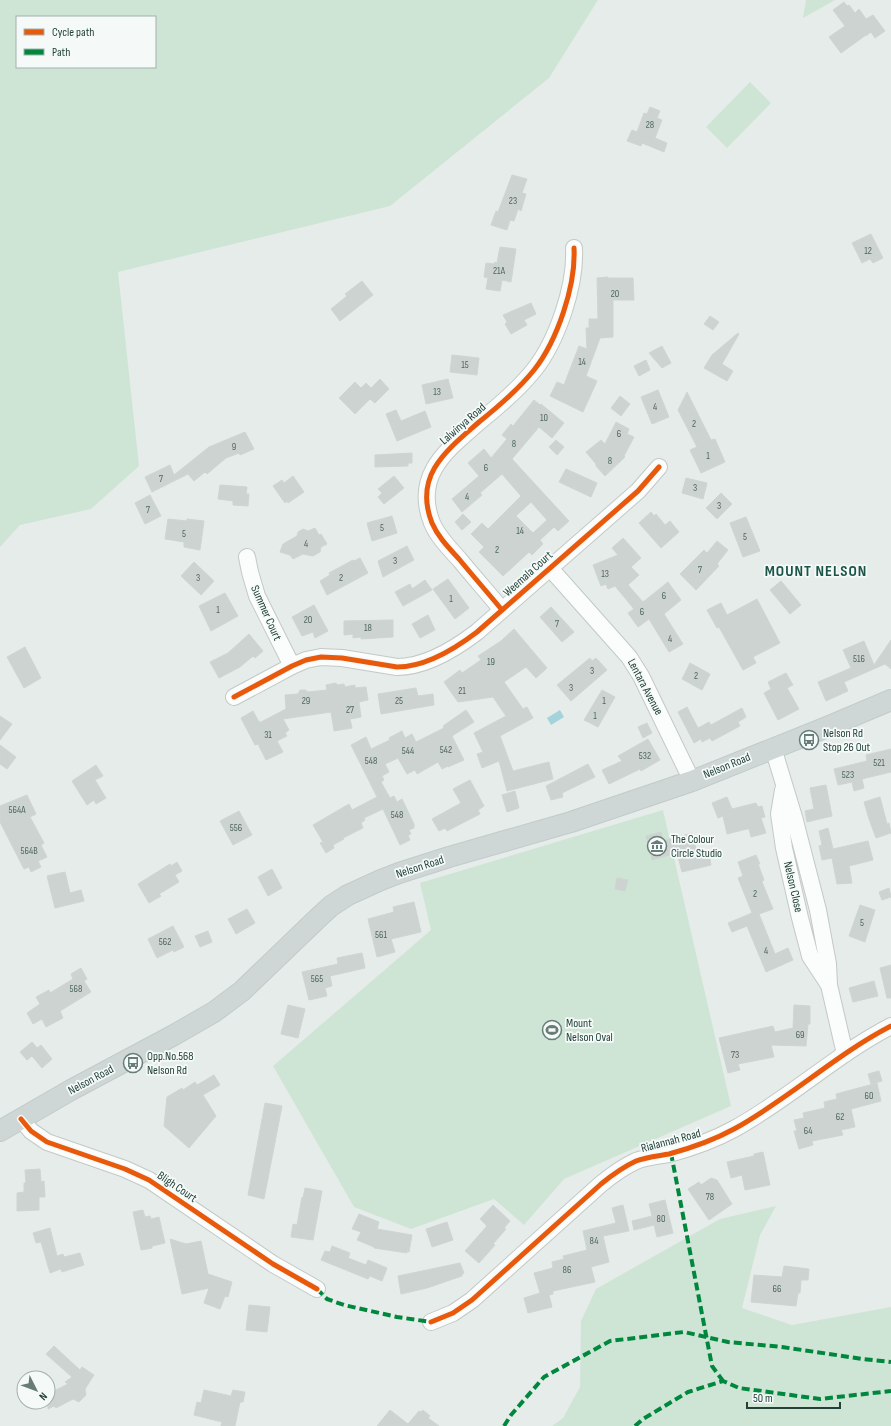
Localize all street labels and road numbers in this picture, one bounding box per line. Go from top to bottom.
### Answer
street label: Lalwinya Road [437,400,489,448]
street label: Weemala Court [500,548,556,600]
street label: Summer Court [247,583,285,643]
street label: Lentara Avenue [624,656,666,718]
street label: Nelson Road [701,750,753,782]
street label: Nelson Road [394,852,446,882]
street label: Nelson Close [780,860,806,914]
street label: Nelson Road [66,1062,116,1098]
street label: Rialannah Road [640,1126,702,1156]
street label: Bligh Court [154,1168,200,1206]

